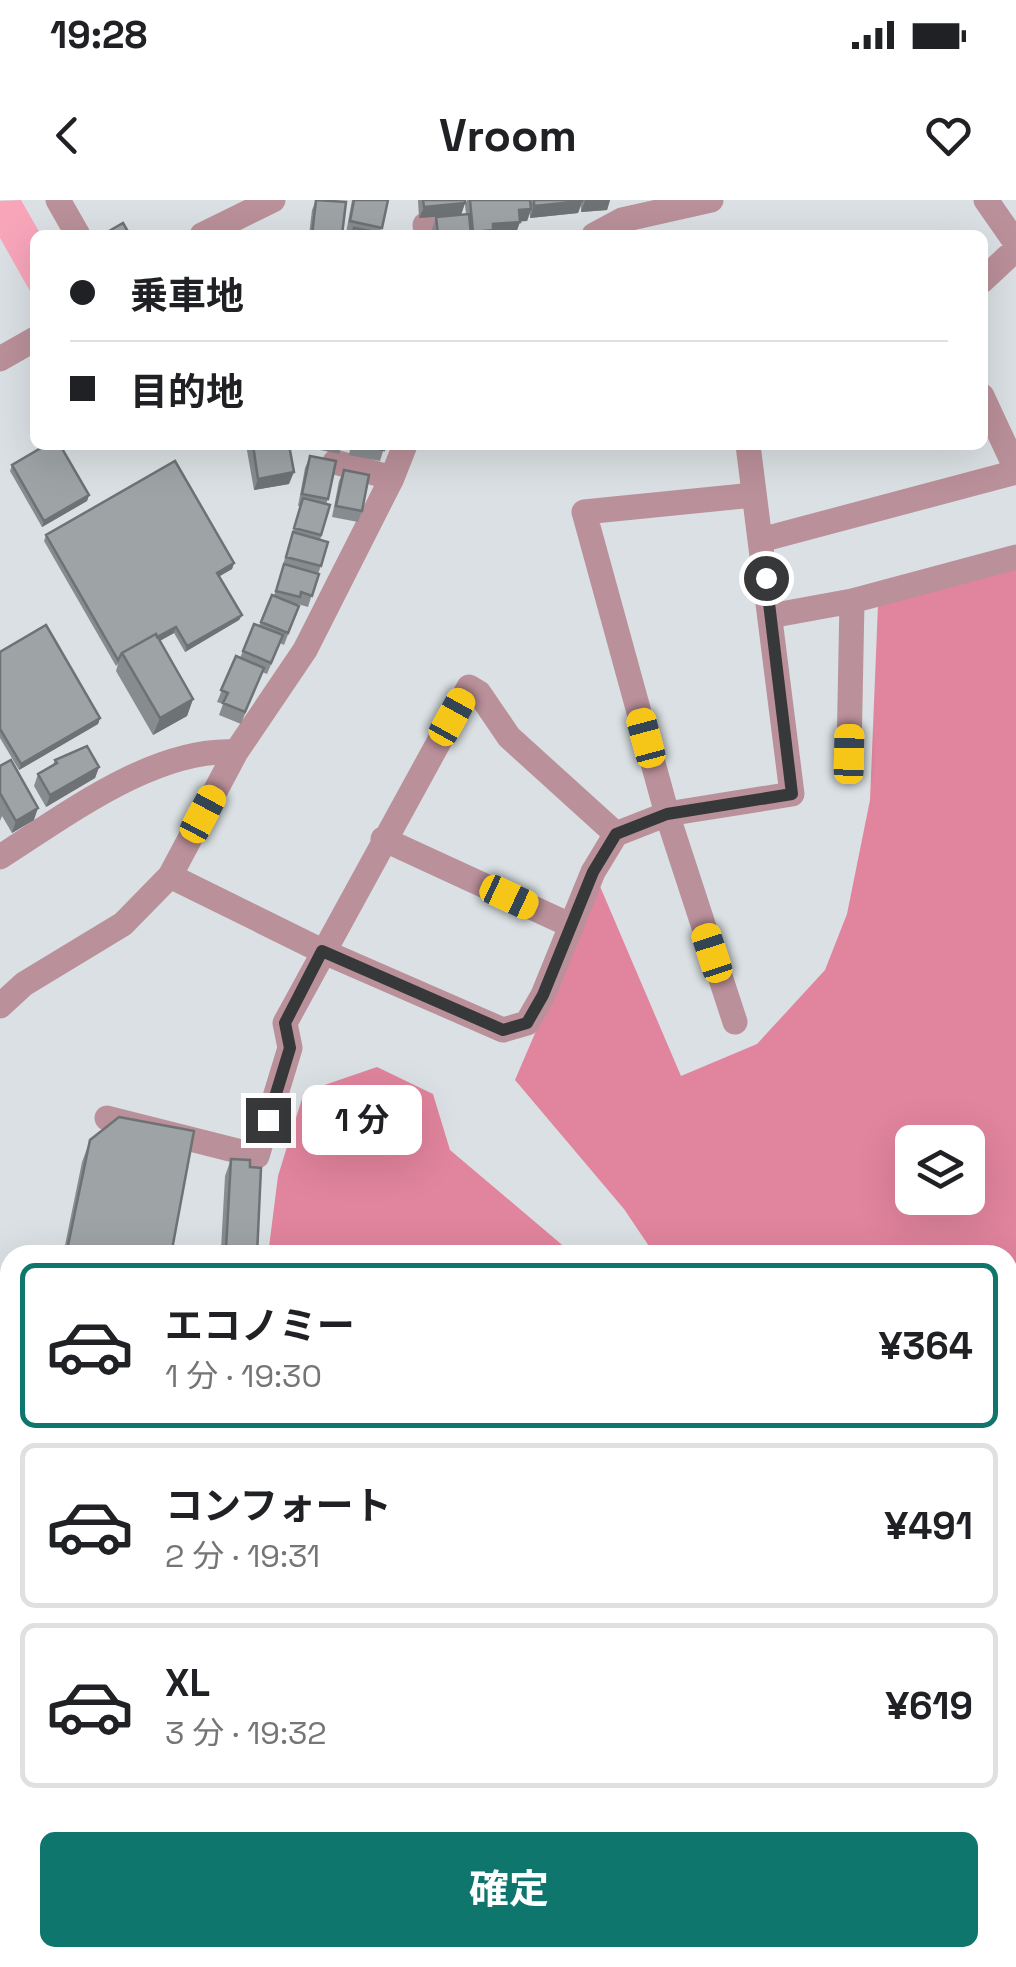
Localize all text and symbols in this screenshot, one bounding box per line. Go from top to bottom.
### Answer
text: 19:28 [50,11,147,59]
text: Vroom [439,107,577,164]
icon: back [40,108,95,163]
icon: heart [921,108,976,163]
text: 乗車地 [130,272,244,320]
text: 目的地 [130,368,244,416]
route start [744,556,789,601]
car [424,683,480,751]
car [624,705,668,771]
car [833,724,865,784]
car [176,780,230,848]
car [475,871,543,923]
car [688,920,736,986]
callout: 1 分 [303,1085,423,1155]
route end [246,1098,291,1143]
text: 1 分 [335,1100,389,1140]
map controls [895,1125,985,1215]
button: layers [895,1125,985,1215]
icon: car [45,1301,135,1391]
text: エコノミー [165,1302,355,1350]
text: ¥364 [879,1322,973,1370]
text: 1 分 · 19:30 [165,1356,322,1396]
icon: car [45,1481,135,1571]
text: コンフォート [165,1482,392,1530]
text: ¥491 [885,1502,973,1550]
text: 2 分 · 19:31 [165,1536,320,1576]
text: XL [165,1659,210,1707]
icon: car [45,1661,135,1751]
text: ¥619 [885,1682,973,1730]
text: 3 分 · 19:32 [165,1713,327,1753]
button: 確定 [40,1832,978,1947]

